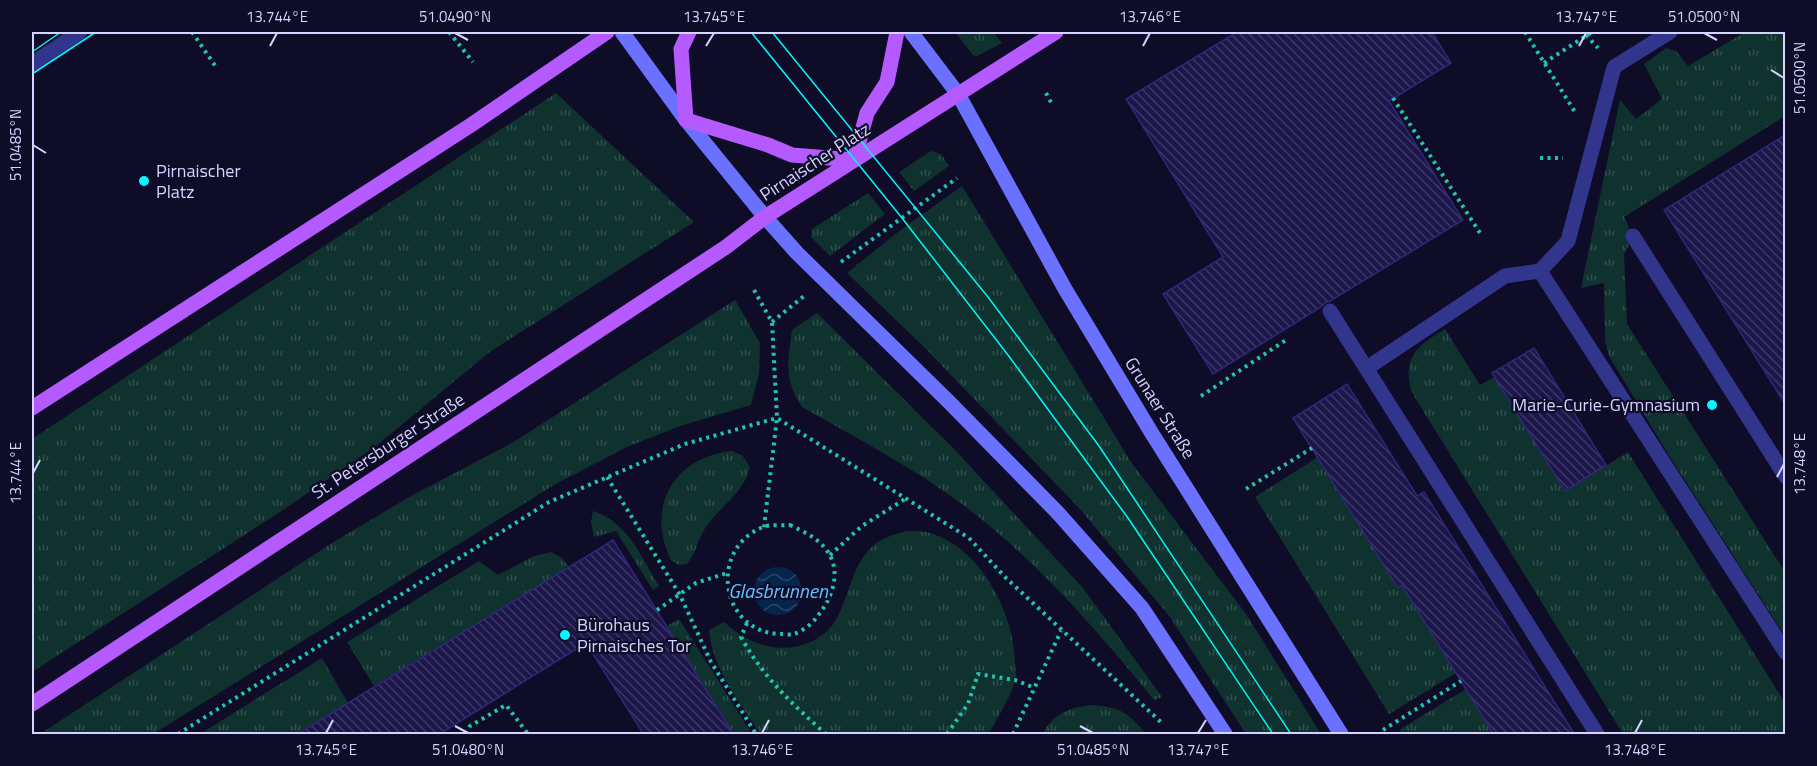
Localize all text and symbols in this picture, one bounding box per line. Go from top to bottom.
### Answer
text: 13.744°E [246,5,308,28]
text: 51.0490°N [419,5,491,28]
text: 13.745°E [683,5,745,28]
text: 13.746°E [1119,5,1181,28]
text: 13.747°E [1555,5,1617,28]
text: 51.0500°N [1668,5,1740,28]
text: 51.0500°N [1788,42,1811,114]
text: 51.0485°N [4,109,27,181]
street label: Pirnaischer Platz [754,116,875,207]
place label: Pirnaischer Platz [156,157,241,205]
marker: Pirnaischer Platz [137,174,151,188]
street label: Grunaer Straße [1118,352,1202,464]
street label: St. Petersburger Straße [306,386,470,505]
place label: Marie-Curie-Gymnasium [1512,391,1700,418]
marker: Marie-Curie-Gymnasium [1705,398,1719,412]
text: 13.748°E [1788,433,1811,495]
text: 13.744°E [4,442,27,504]
water label: Glasbrunnen [728,575,829,606]
place label: Bürohaus Pirnaisches Tor [577,611,691,659]
marker: Bürohaus Pirnaisches Tor [558,628,572,642]
text: 13.745°E [295,738,357,761]
text: 51.0480°N [432,738,504,761]
text: 13.746°E [731,738,793,761]
text: 51.0485°N [1057,738,1129,761]
text: 13.747°E [1167,738,1229,761]
text: 13.748°E [1604,738,1666,761]

